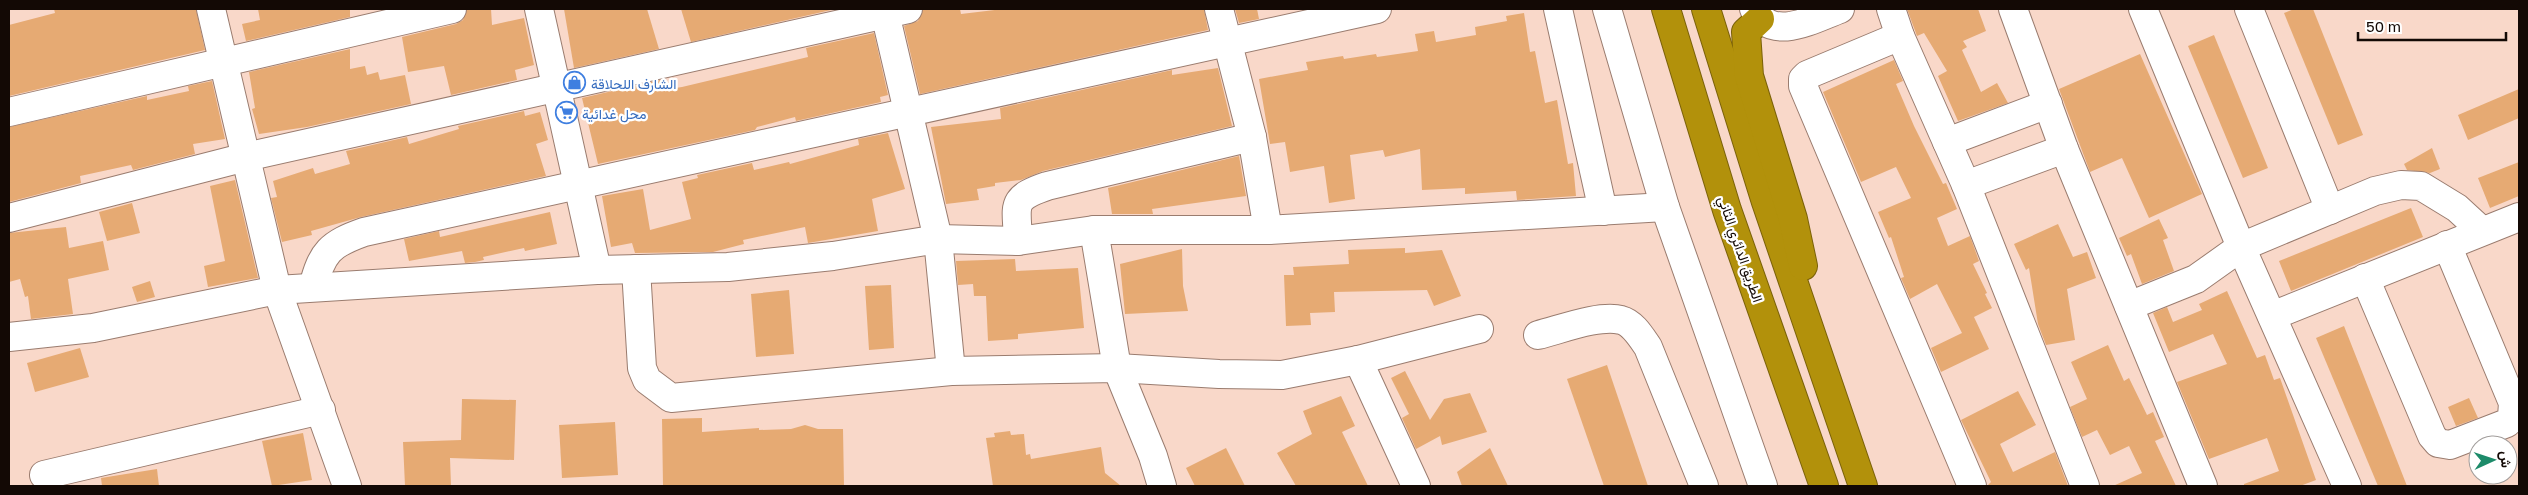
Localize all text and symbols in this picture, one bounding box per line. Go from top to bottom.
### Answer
scale bar [2358,10,2506,42]
text: 50 m [2366,17,2401,35]
shop icon: الشارف اللحلاقة [563,71,587,95]
place label: الشارف اللحلاقة [591,75,677,93]
supermarket icon: محل غدائية [554,101,578,125]
place label: محل غدائية [582,105,647,123]
street label: الطريق الدائري الثاني [1711,194,1767,306]
north arrow [2468,435,2518,485]
text: ش [2497,450,2515,468]

